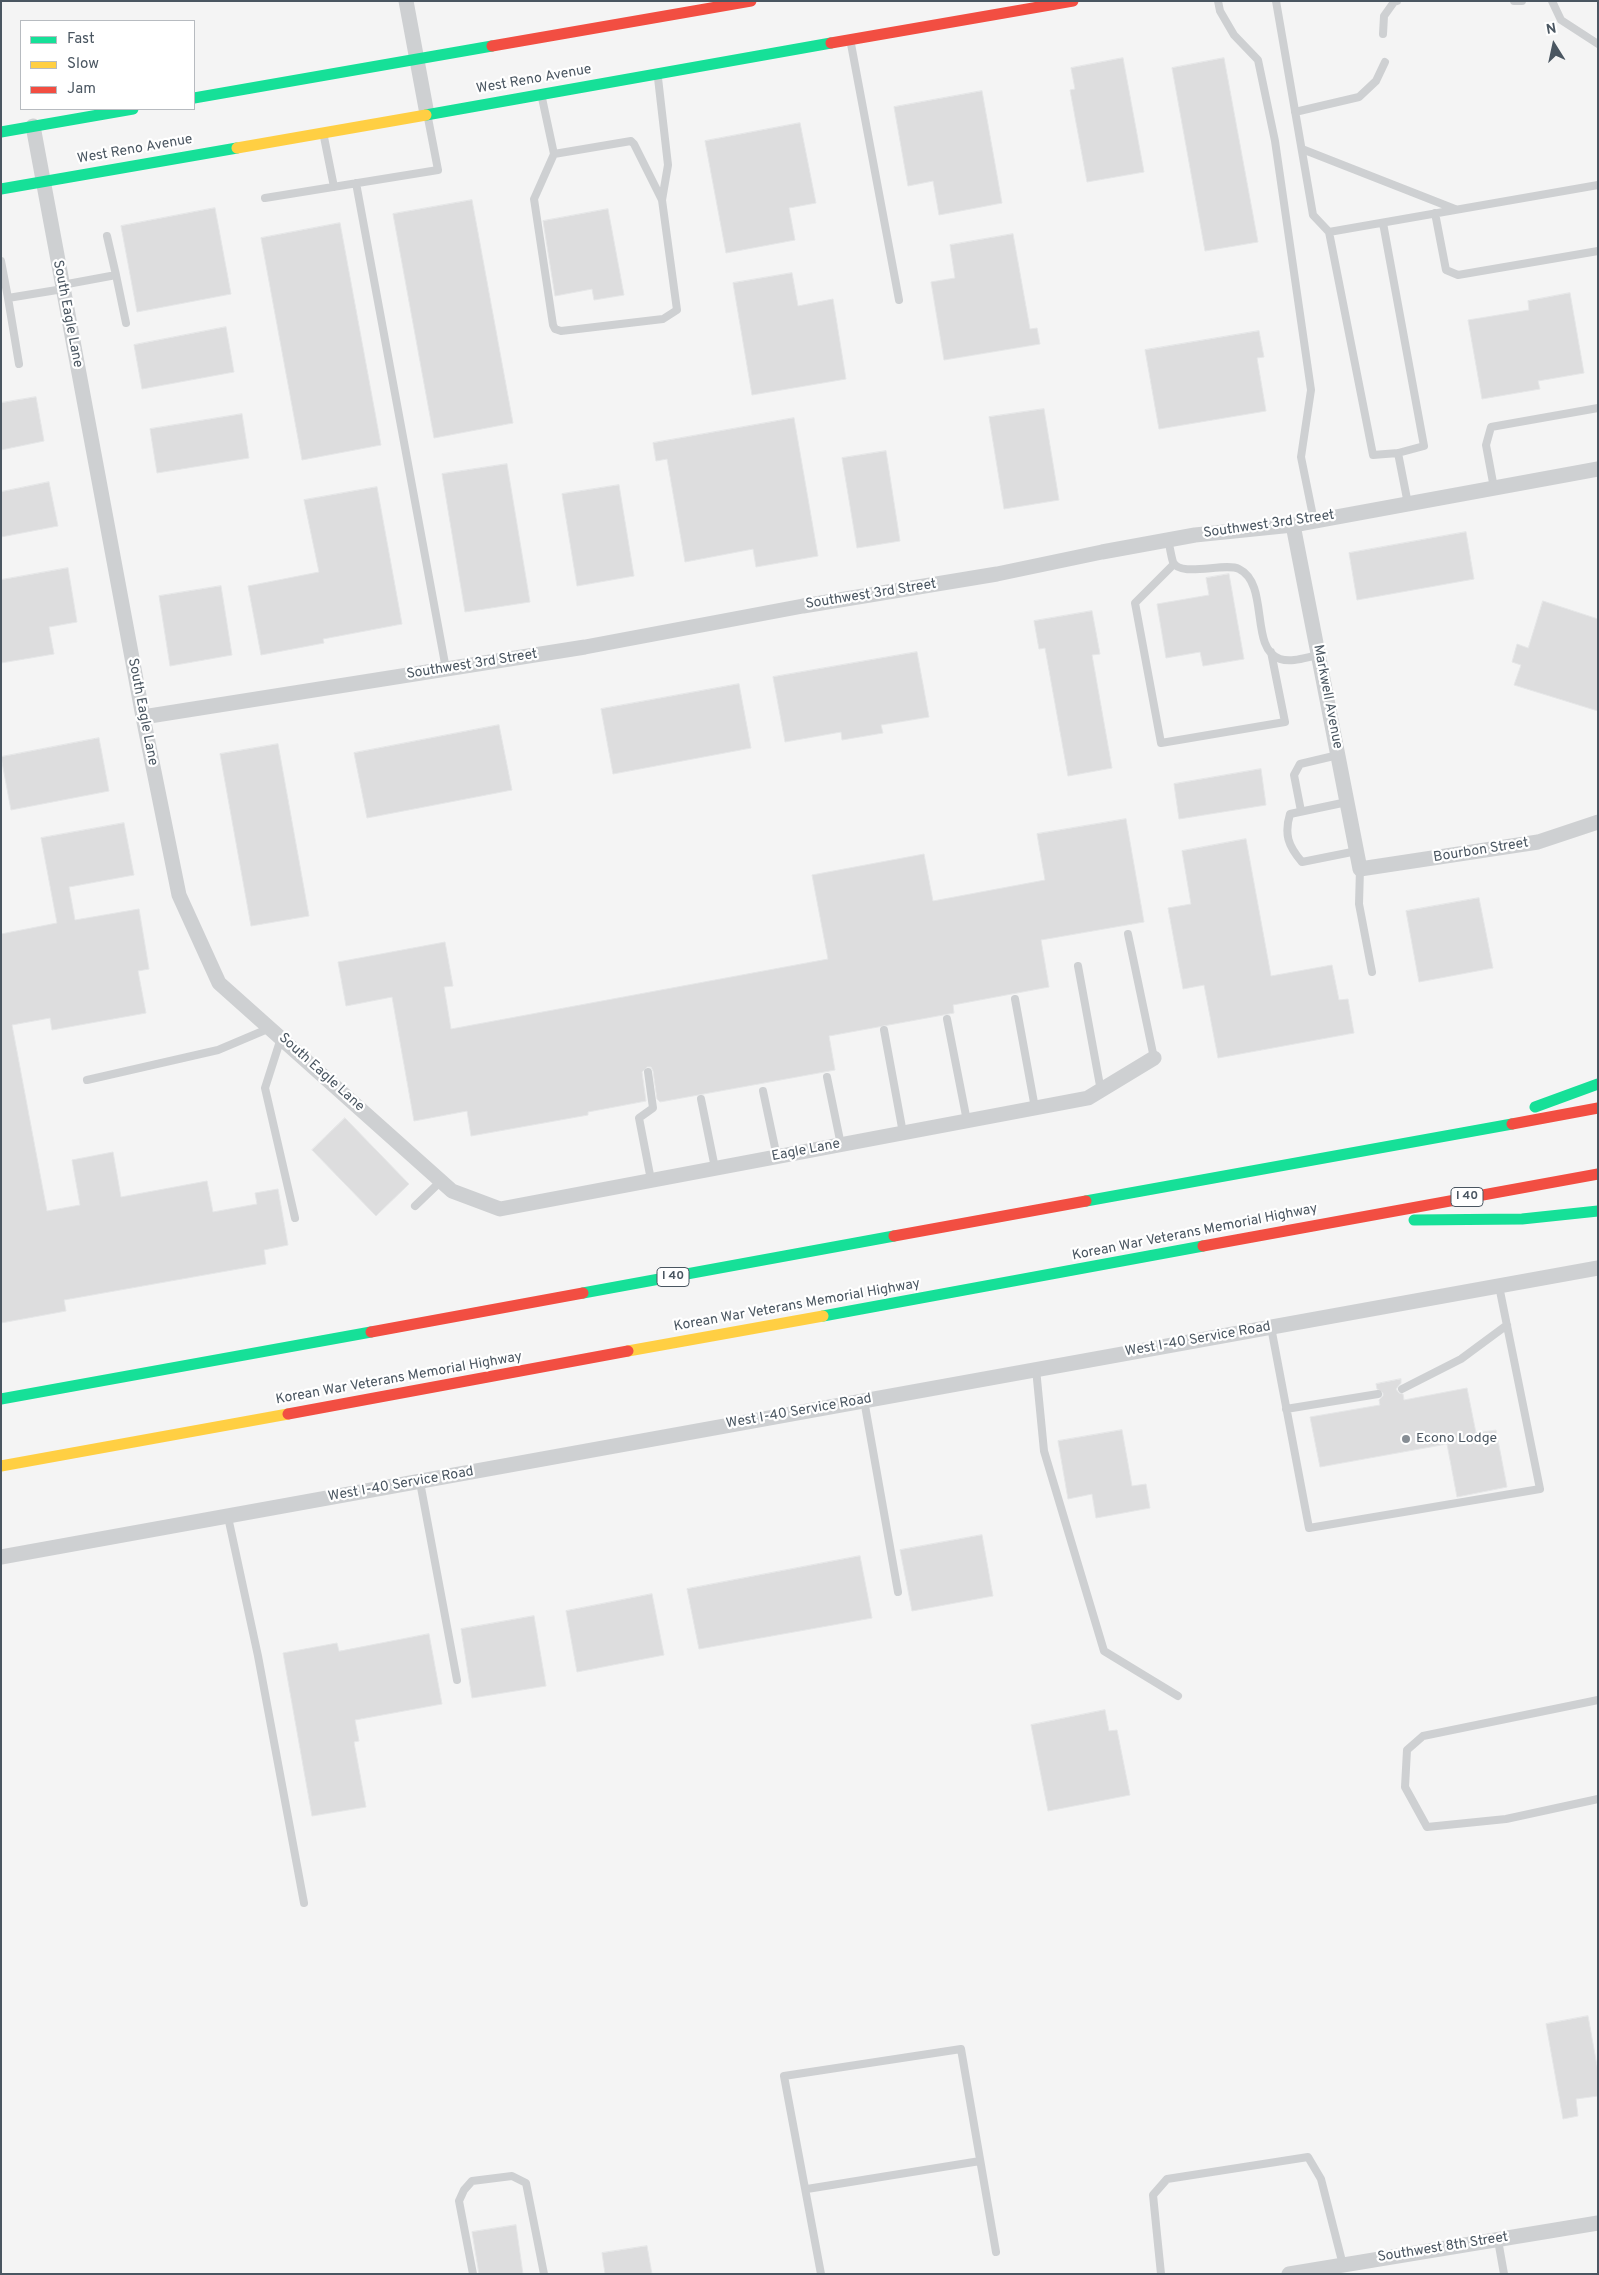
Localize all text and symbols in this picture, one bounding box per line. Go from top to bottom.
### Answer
legend [20,20,195,110]
north arrow [1529,20,1579,70]
text: N [1545,20,1558,39]
text: Fast [67,30,95,49]
text: Slow [67,55,99,74]
street label: West Reno Avenue [475,62,593,98]
text: Jam [67,80,96,99]
street label: West Reno Avenue [76,132,194,168]
street label: South Eagle Lane [48,259,86,369]
street label: Southwest 3rd Street [1202,507,1336,543]
street label: Southwest 3rd Street [804,576,938,614]
street label: Markwell Avenue [1309,643,1345,751]
street label: Southwest 3rd Street [405,646,539,684]
street label: South Eagle Lane [123,657,161,767]
street label: Bourbon Street [1432,835,1530,867]
street label: South Eagle Lane [275,1030,367,1116]
street label: Eagle Lane [770,1136,842,1166]
road number: I 40 [1451,1188,1483,1206]
street label: Korean War Veterans Memorial Highway [1071,1201,1319,1265]
road number: I 40 [657,1268,689,1286]
street label: Korean War Veterans Memorial Highway [673,1276,921,1336]
street label: West I-40 Service Road [1124,1319,1272,1361]
street label: Korean War Veterans Memorial Highway [275,1349,523,1409]
street label: West I-40 Service Road [725,1391,873,1433]
place label: Econo Lodge [1416,1431,1497,1447]
marker: Econo Lodge [1400,1433,1412,1445]
street label: West I-40 Service Road [327,1464,475,1506]
street label: Southwest 8th Street [1377,2229,1509,2267]

